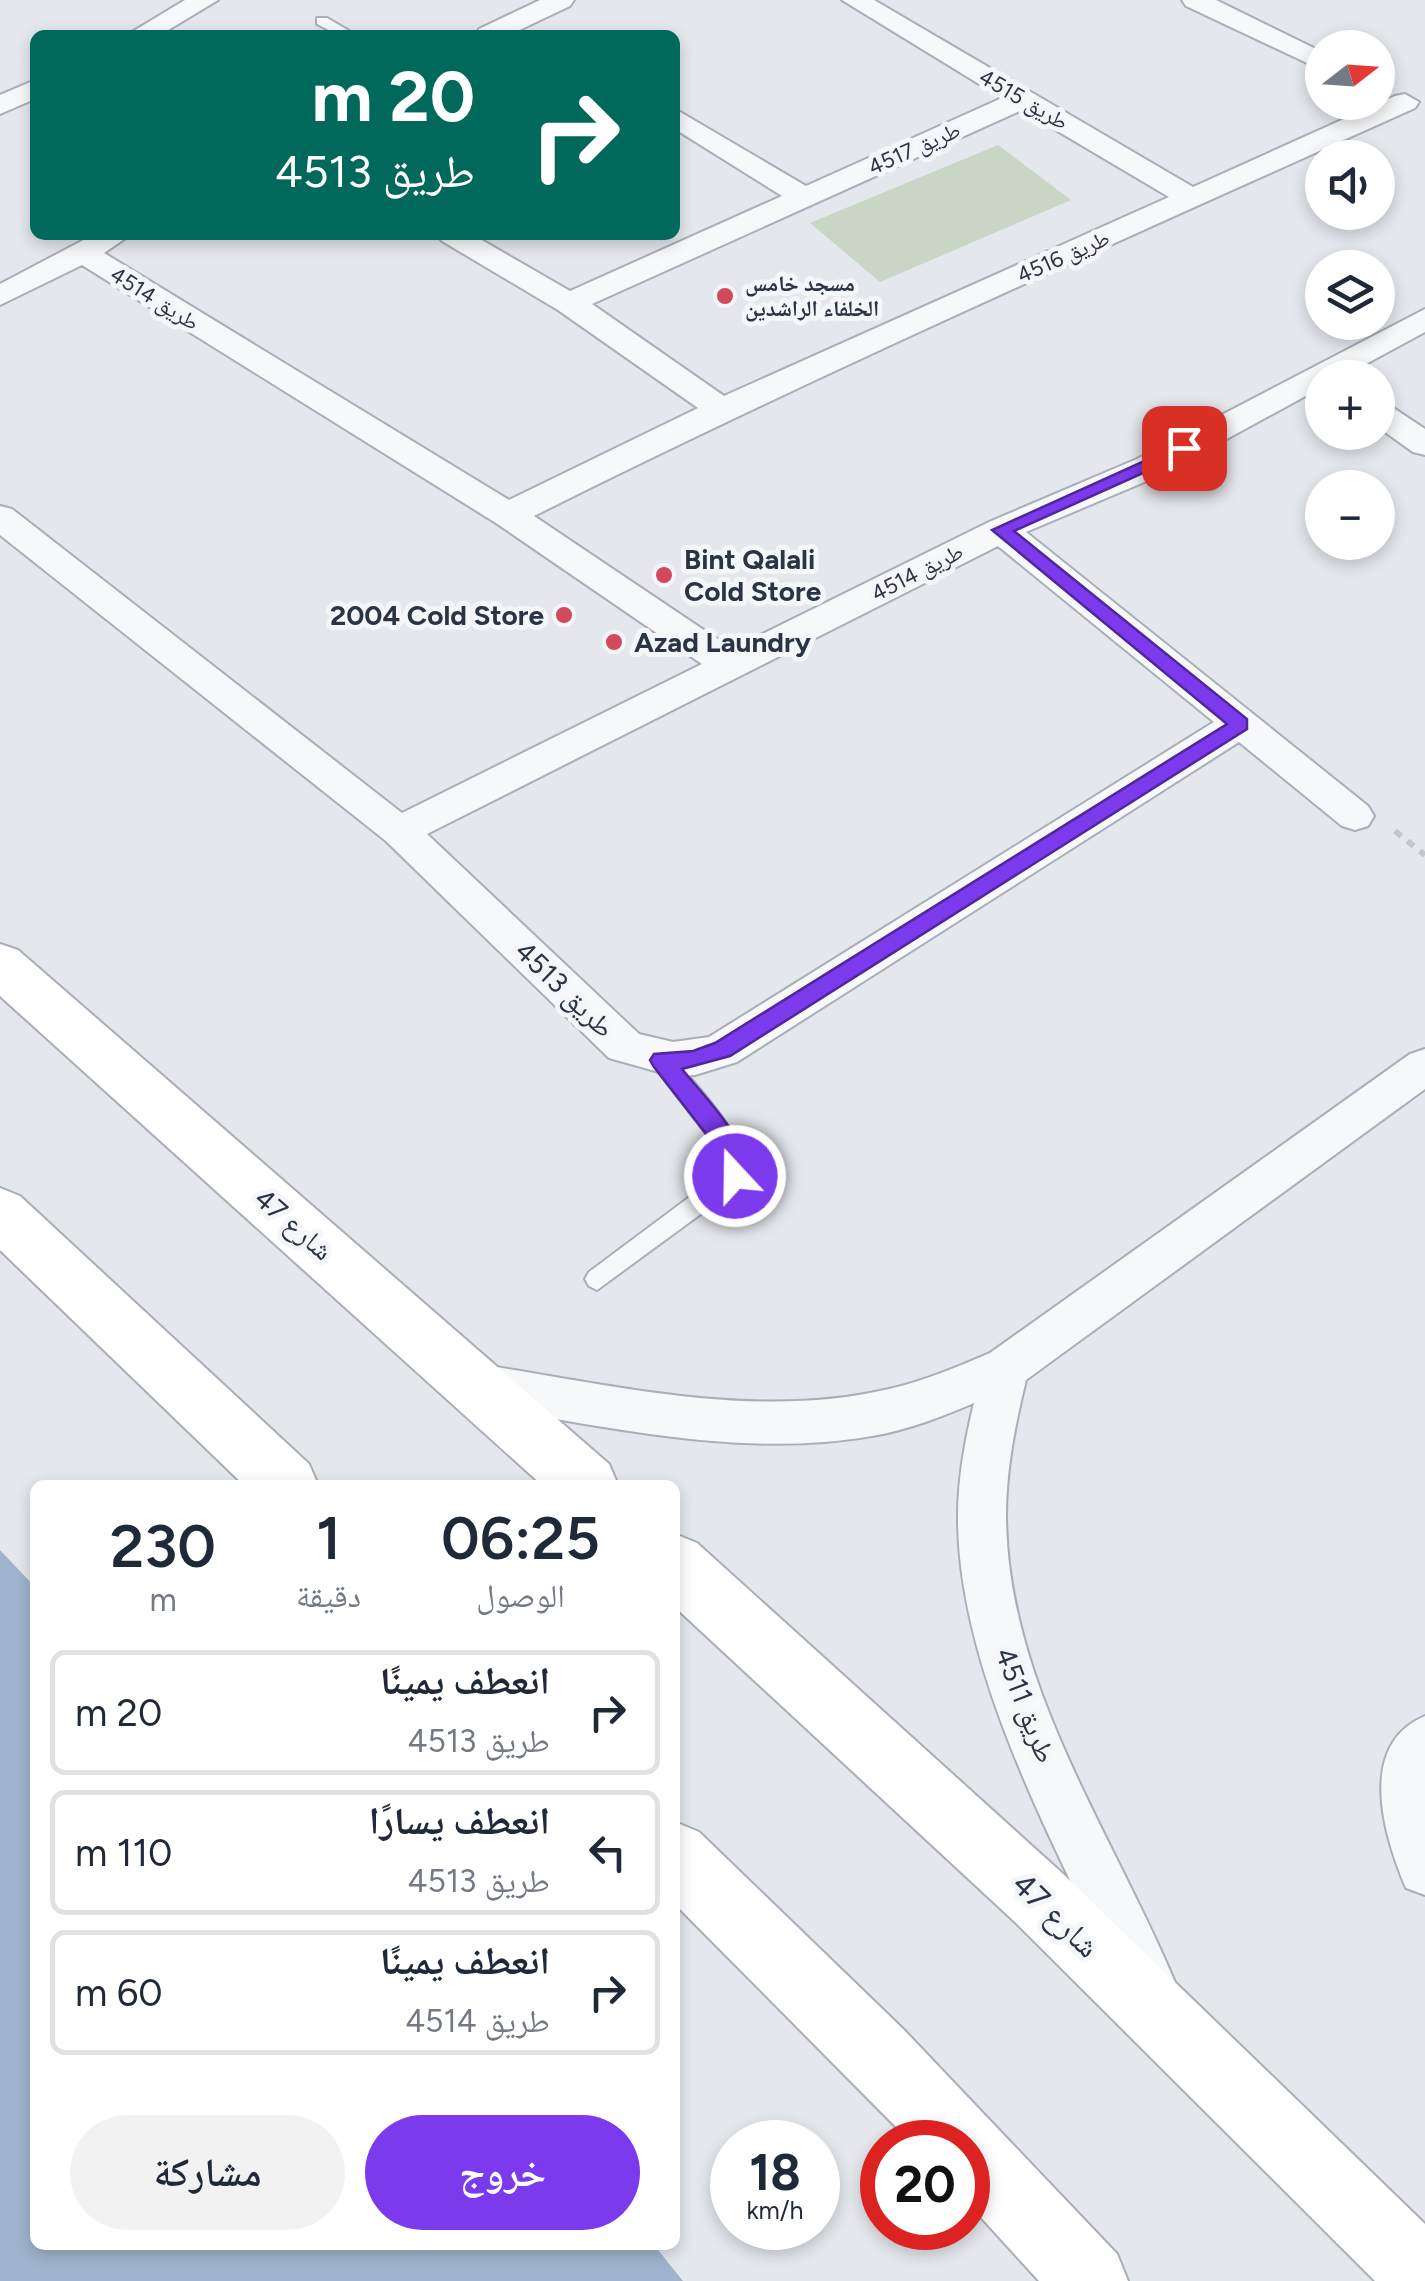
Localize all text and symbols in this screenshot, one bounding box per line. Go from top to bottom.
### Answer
north arrow [1305,30,1395,120]
map controls [1305,30,1395,560]
text: 20 m [311,54,475,139]
street label: طريق 4515 [974,63,1073,136]
icon: right [510,70,640,200]
street label: طريق 4517 [864,116,964,181]
button: sound [1305,140,1395,230]
text: طريق 4513 [275,144,475,198]
street label: طريق 4516 [1013,224,1114,289]
button: layers [1305,250,1395,340]
street label: طريق 4514 [105,261,204,336]
place label: مسجد خامس الخلفاء الراشدين [745,270,879,322]
marker: مسجد خامس الخلفاء الراشدين [714,285,736,307]
button: + [1305,360,1395,450]
pin [1142,406,1227,491]
icon: arrive [1157,421,1212,476]
button: − [1305,470,1395,560]
street label: طريق 4514 [867,538,968,607]
place label: Bint Qalali Cold Store [684,542,821,608]
marker: Bint Qalali Cold Store [653,564,675,586]
place label: 2004 Cold Store [330,598,544,632]
marker: 2004 Cold Store [553,604,575,626]
place label: Azad Laundry [634,625,812,659]
marker: Azad Laundry [603,631,625,653]
street label: طريق 4513 [508,933,622,1045]
position arrow [683,1124,787,1228]
street label: شارع 47 [247,1181,340,1268]
text: 1 [316,1502,341,1574]
text: 06:25 [441,1502,600,1574]
text: 230 [110,1510,216,1582]
text: دقيقة [296,1577,361,1615]
text: الوصول [476,1577,565,1615]
text: m [149,1581,177,1619]
street label: طريق 4511 [988,1642,1064,1768]
text: انعطف يمينًا [380,1658,550,1704]
icon: right [580,1685,635,1740]
text: 20 m [75,1690,162,1736]
text: طريق 4513 [408,1722,550,1760]
text: انعطف يسارًا [369,1798,550,1844]
icon: left [580,1825,635,1880]
text: 110 m [75,1830,172,1876]
text: طريق 4513 [408,1862,550,1900]
street label: شارع 47 [1004,1865,1107,1966]
text: انعطف يمينًا [380,1938,550,1984]
icon: right [580,1965,635,2020]
text: 60 m [75,1970,163,2016]
text: طريق 4514 [405,2002,550,2040]
button: مشاركة [70,2115,345,2230]
button: خروج [365,2115,640,2230]
speed limit sign: 20 [860,2120,990,2250]
text: 18 [749,2142,801,2203]
text: km/h [746,2195,804,2225]

